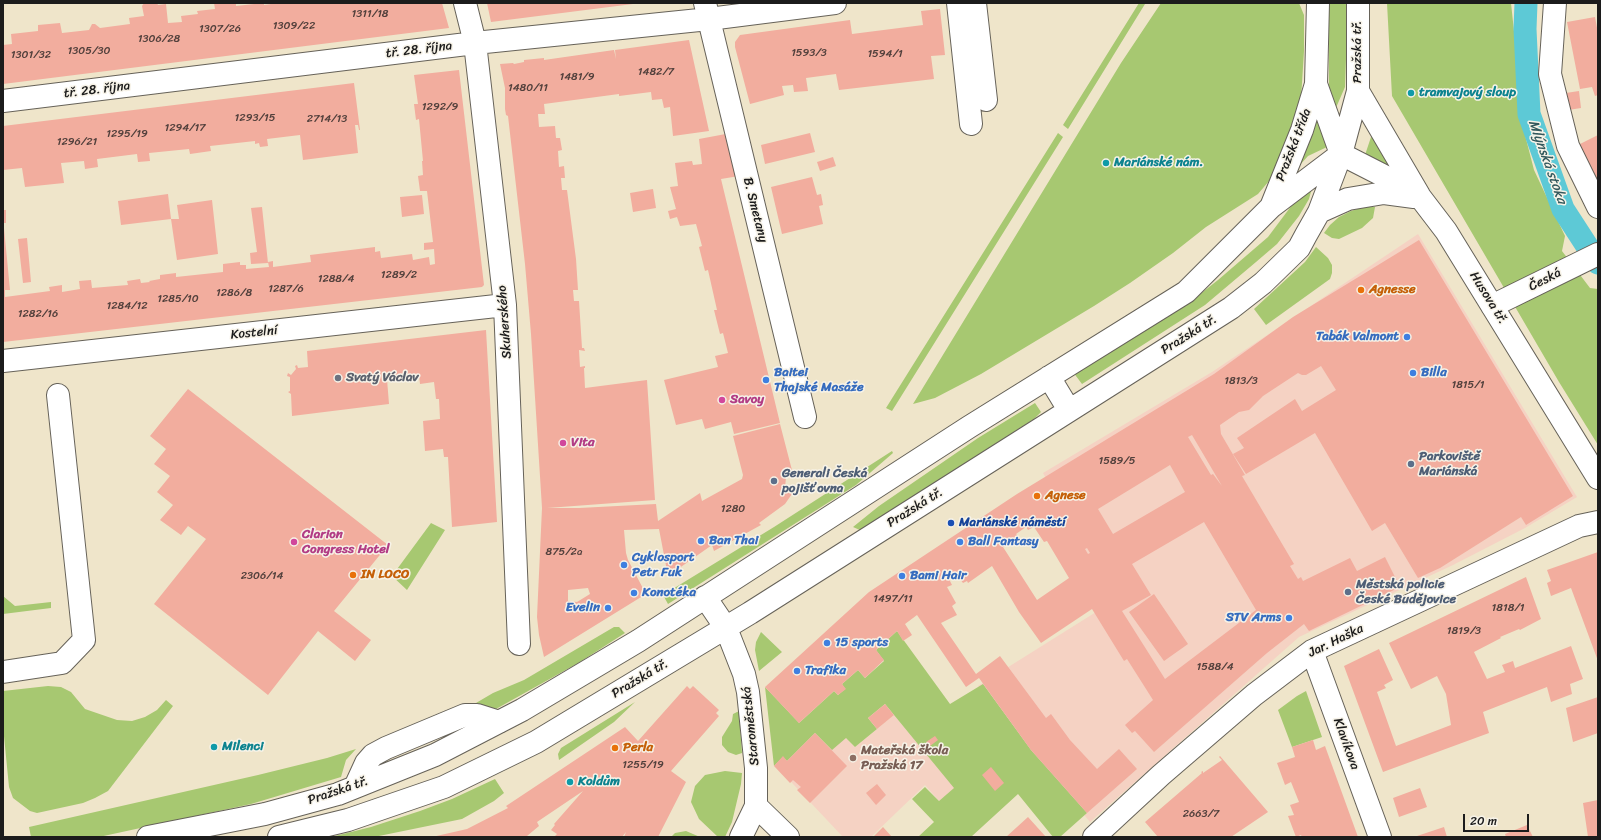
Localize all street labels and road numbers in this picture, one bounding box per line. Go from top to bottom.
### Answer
street label: Pražská tř. [1350,21,1366,83]
street label: tř. 28. října [385,38,453,62]
street label: tř. 28. října [63,78,131,102]
street label: Pražská třída [1273,106,1315,184]
street label: B. Smetany [739,176,771,244]
street label: Česká [1526,265,1564,295]
street label: Husova tř. [1466,269,1510,327]
street label: Skuherského [495,285,515,359]
street label: Pražská tř. [1158,312,1220,358]
street label: Kostelní [230,323,278,343]
street label: Pražská tř. [884,485,946,531]
street label: Jar. Haška [1306,621,1366,661]
street label: Pražská tř. [609,656,671,702]
street label: Staroměstská [739,686,763,766]
street label: Klavíkova [1329,716,1363,772]
street label: Pražská tř. [306,773,370,809]

